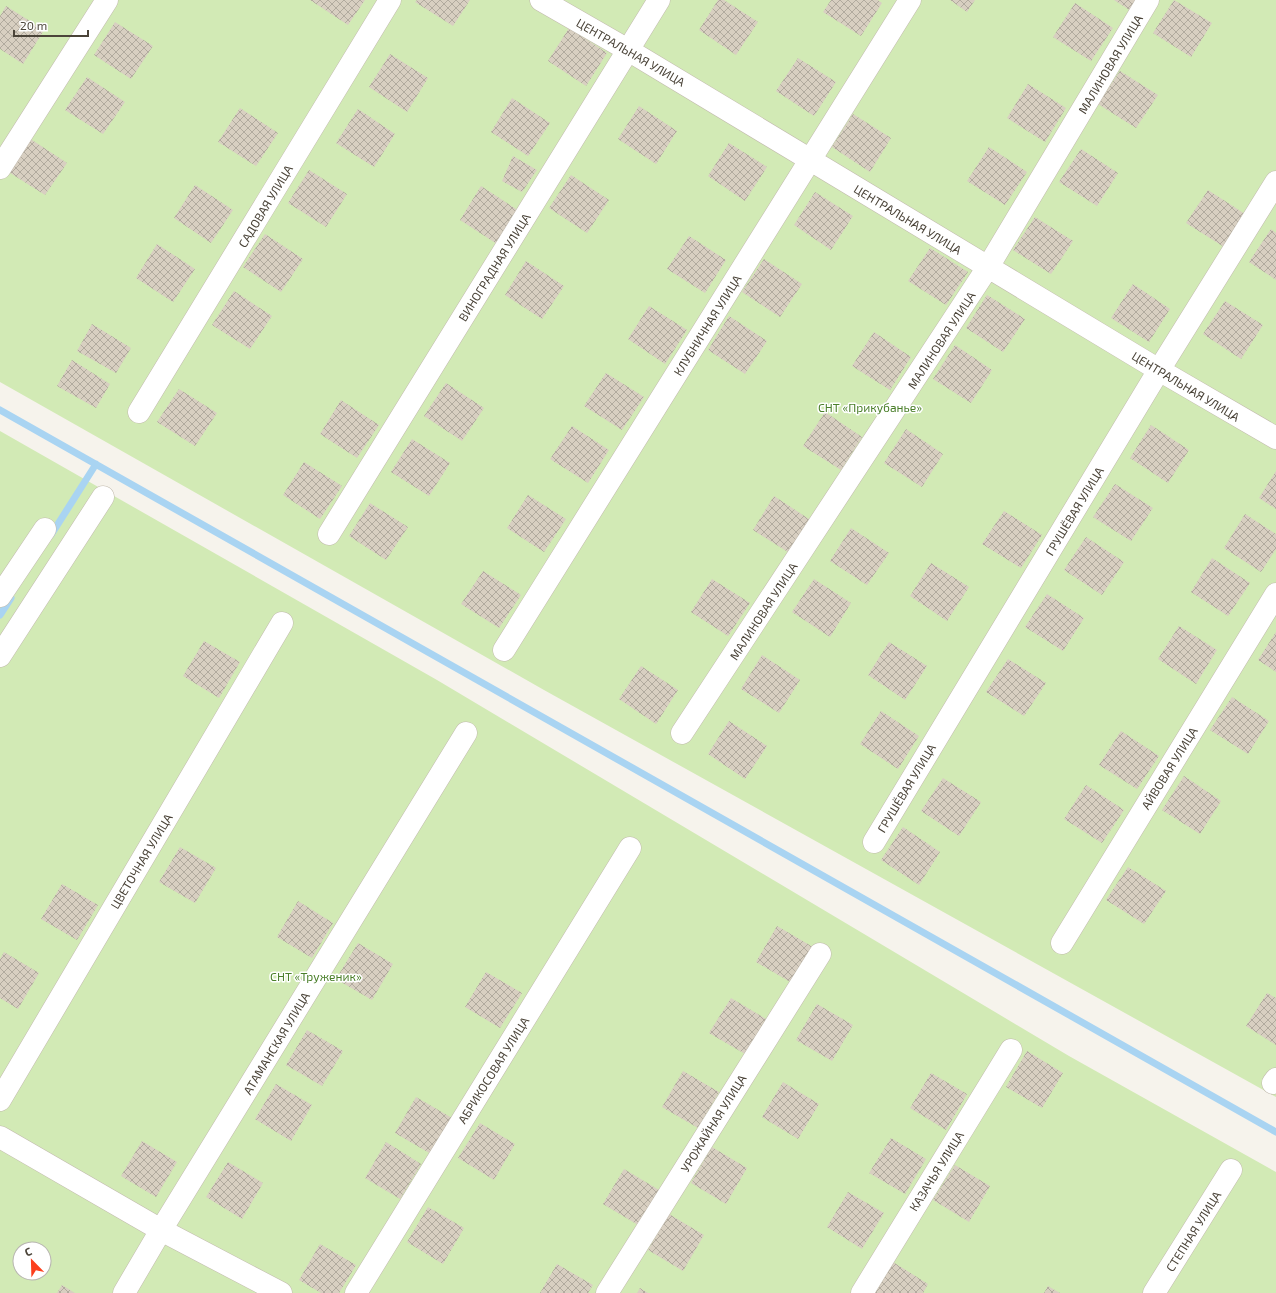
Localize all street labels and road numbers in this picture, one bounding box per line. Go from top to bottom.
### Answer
street label: МАЛИНОВАЯ УЛИЦА [1075,11,1145,116]
street label: ЦЕНТРАЛЬНАЯ УЛИЦА [574,15,688,89]
street label: САДОВАЯ УЛИЦА [235,162,295,250]
street label: ЦЕНТРАЛЬНАЯ УЛИЦА [852,181,965,257]
street label: ВИНОГРАДНАЯ УЛИЦА [455,210,533,323]
street label: КЛУБНИЧНАЯ УЛИЦА [670,271,744,378]
street label: МАЛИНОВАЯ УЛИЦА [904,288,978,391]
street label: ЦЕНТРАЛЬНАЯ УЛИЦА [1130,348,1243,424]
street label: ГРУШЁВАЯ УЛИЦА [1042,464,1106,558]
street label: МАЛИНОВАЯ УЛИЦА [726,559,800,662]
street label: АЙВОВАЯ УЛИЦА [1138,724,1200,812]
street label: ГРУШЁВАЯ УЛИЦА [874,741,938,835]
street label: ЦВЕТОЧНАЯ УЛИЦА [107,810,175,911]
street label: АТАМАНСКАЯ УЛИЦА [240,989,312,1097]
street label: АБРИКОСОВАЯ УЛИЦА [455,1014,532,1126]
street label: УРОЖАЙНАЯ УЛИЦА [677,1071,749,1174]
street label: КАЗАЧЬЯ УЛИЦА [906,1128,966,1213]
street label: СТЕПНАЯ УЛИЦА [1163,1188,1224,1274]

